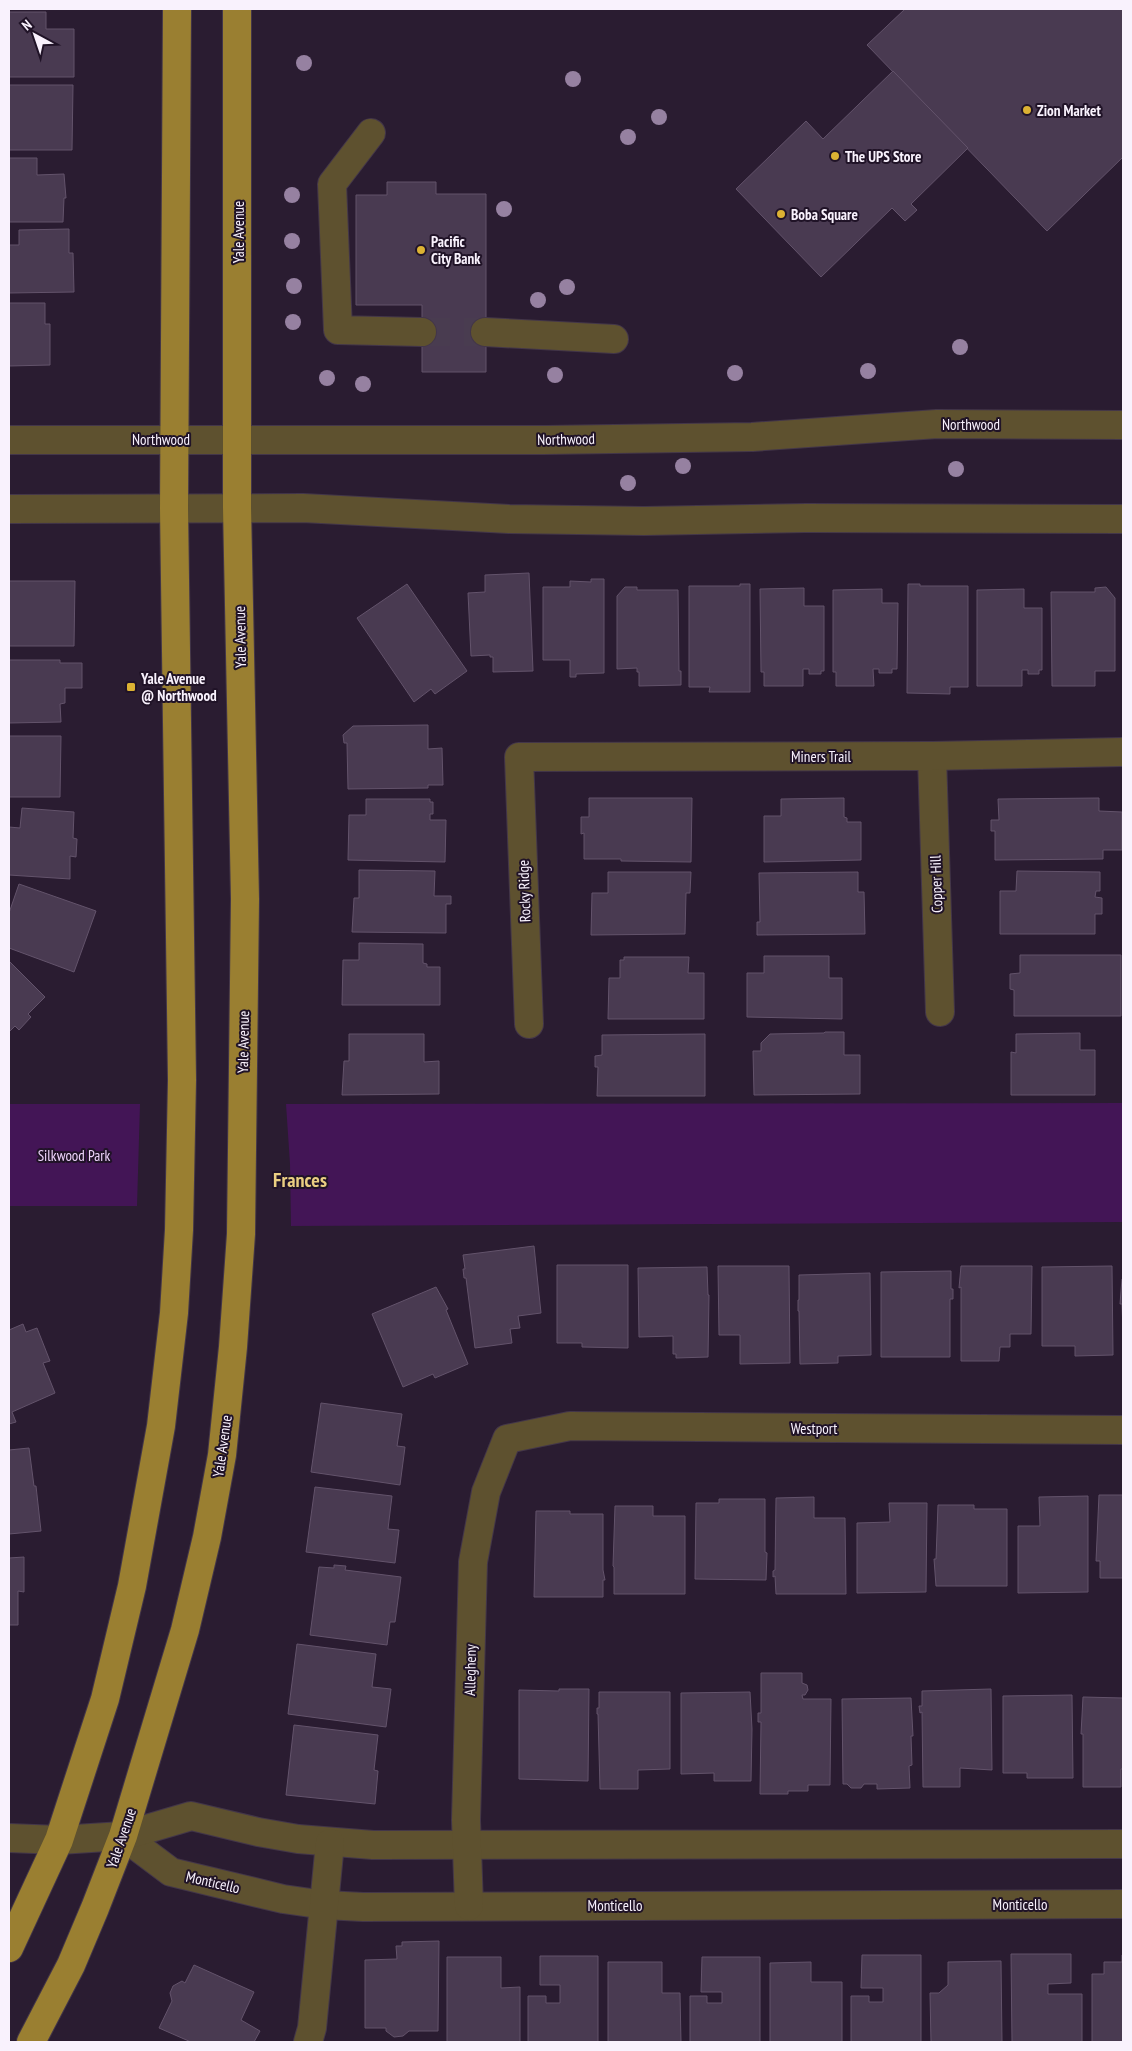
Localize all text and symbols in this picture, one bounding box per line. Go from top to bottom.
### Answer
north arrow [10,10,60,60]
text: N [18,16,35,34]
place label: Zion Market [1037,101,1102,120]
marker: Zion Market [1021,104,1033,116]
place label: The UPS Store [845,147,921,166]
marker: The UPS Store [829,150,841,162]
street label: Yale Avenue [229,201,248,263]
place label: Boba Square [791,205,858,224]
marker: Boba Square [775,208,787,220]
place label: Pacific City Bank [431,232,481,268]
marker: Pacific City Bank [415,244,427,256]
street label: Northwood [942,415,1000,434]
street label: Northwood [537,429,595,449]
street label: Northwood [132,430,190,449]
street label: Yale Avenue [230,606,250,668]
place label: Yale Avenue @ Northwood [140,669,217,705]
marker: Yale Avenue @ Northwood [125,681,137,693]
street label: Miners Trail [791,747,851,766]
street label: Copper Hill [925,854,947,913]
street label: Rocky Ridge [513,860,535,922]
street label: Yale Avenue [233,1011,253,1073]
park label: Silkwood Park [38,1146,110,1165]
district label: Frances [273,1167,327,1193]
street label: Yale Avenue [208,1414,236,1478]
street label: Westport [791,1419,837,1438]
street label: Allegheny [460,1644,480,1696]
street label: Yale Avenue [102,1805,140,1871]
street label: Monticello [184,1867,242,1897]
street label: Monticello [993,1895,1047,1914]
street label: Monticello [588,1896,642,1915]

